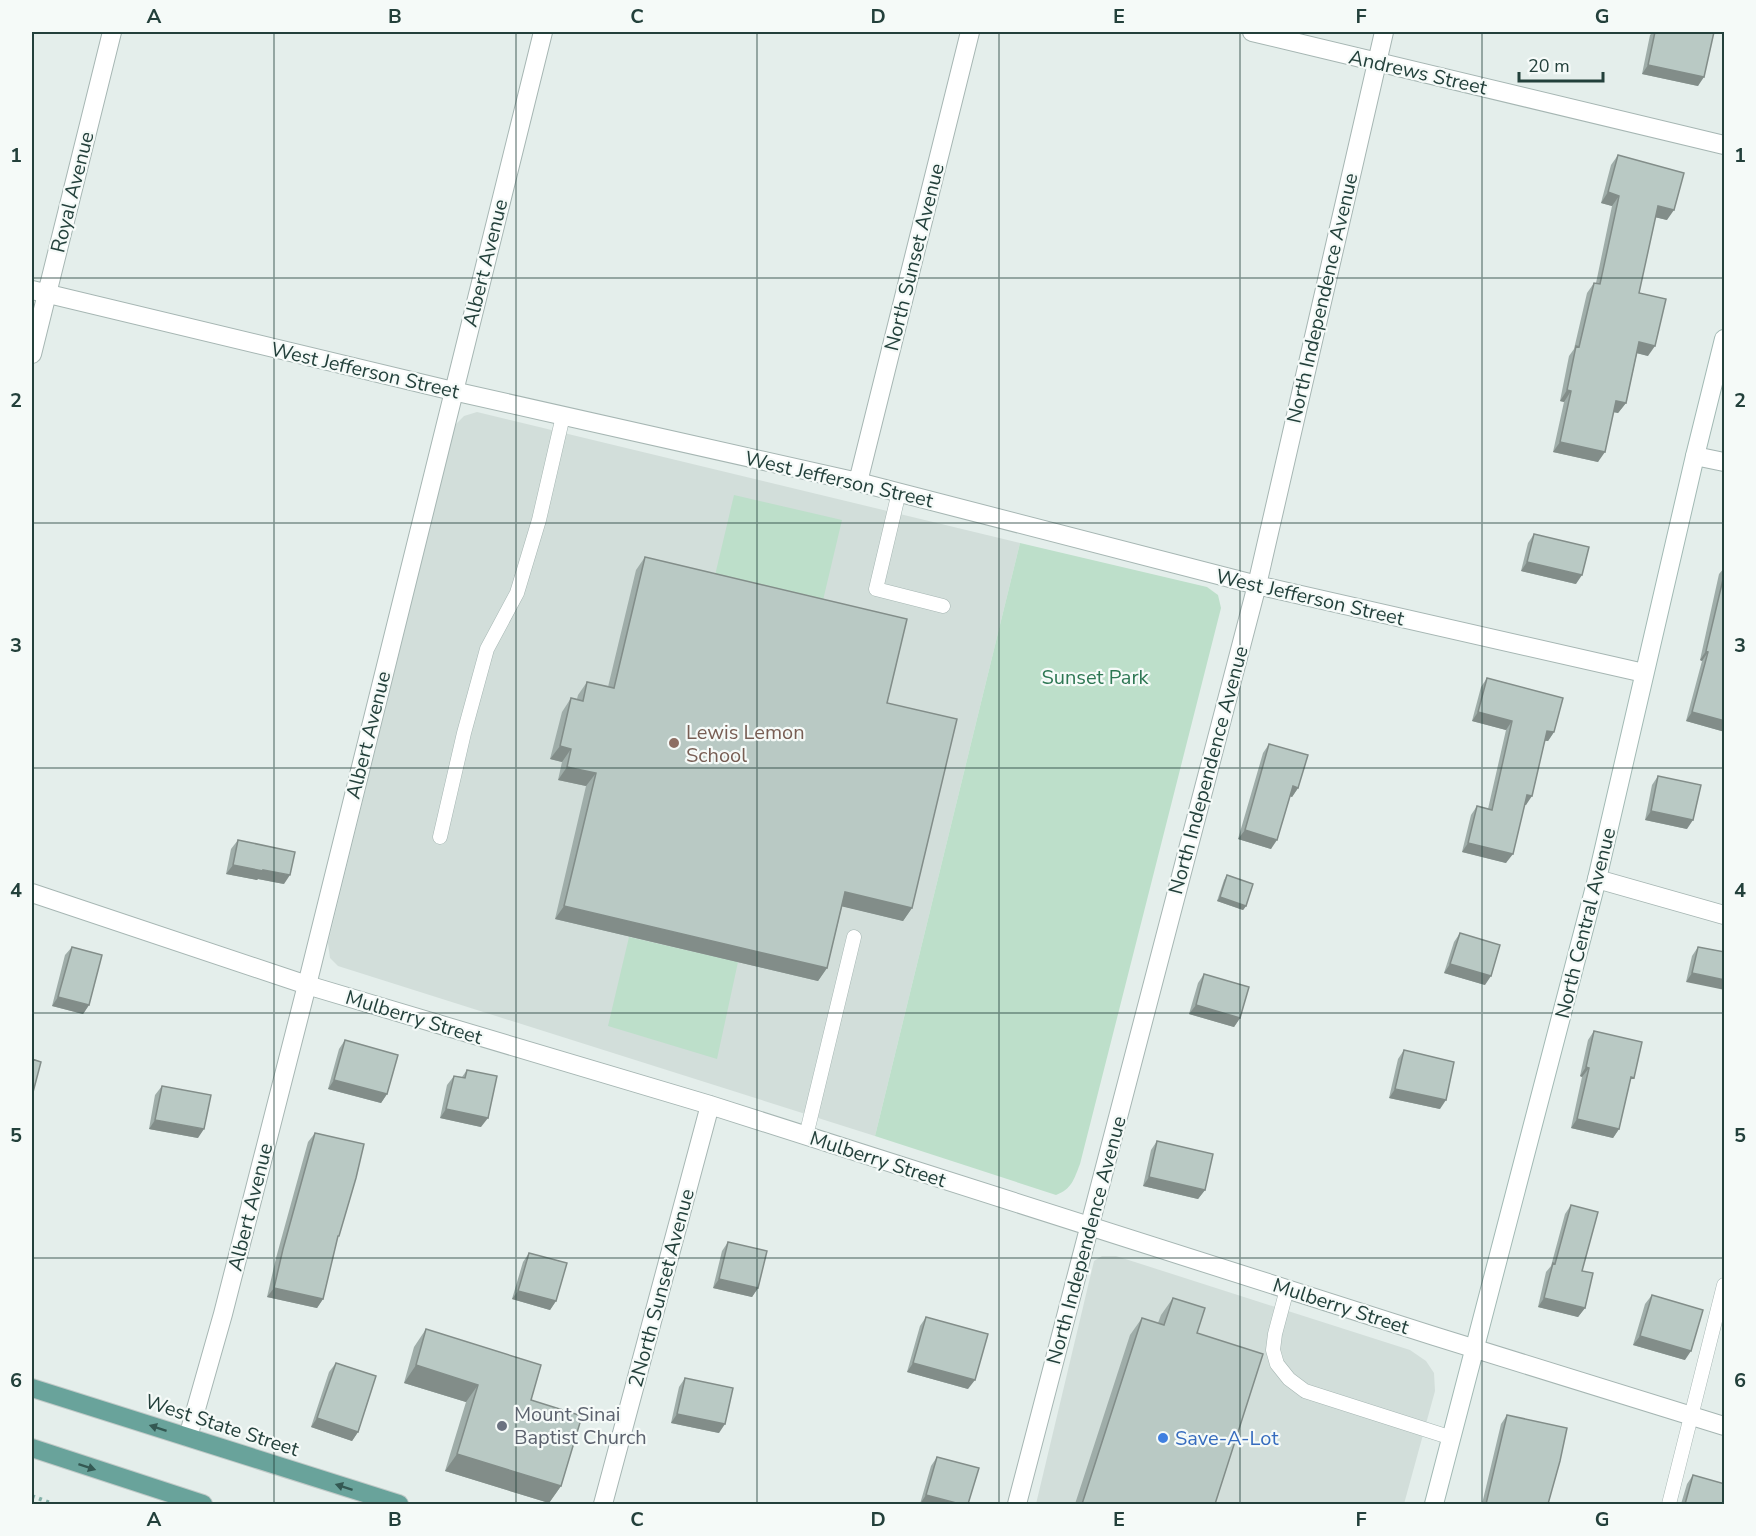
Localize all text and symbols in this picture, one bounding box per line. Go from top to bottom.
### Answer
text: A [147,3,162,30]
text: B [388,3,402,30]
text: C [630,3,644,30]
text: D [870,3,886,30]
text: E [1113,3,1125,30]
text: F [1355,3,1367,30]
text: G [1595,3,1609,30]
street label: Andrews Street [1346,43,1491,102]
scale bar [1519,45,1603,83]
text: 20 m [1528,54,1570,78]
street label: Royal Avenue [44,129,101,256]
text: 1 [10,142,22,169]
text: 1 [1734,142,1746,169]
street label: North Sunset Avenue [878,160,951,354]
street label: North Independence Avenue [1281,170,1364,426]
street label: Albert Avenue [457,196,514,330]
street label: West Jefferson Street [268,336,463,406]
text: 2 [10,387,22,414]
text: 2 [1734,387,1746,414]
street label: West Jefferson Street [742,445,937,515]
street label: West Jefferson Street [1213,563,1408,633]
text: 3 [10,632,22,659]
text: 3 [1734,632,1746,659]
street label: North Independence Avenue [1162,643,1255,897]
park label: Sunset Park [1041,664,1150,691]
street label: Albert Avenue [340,668,397,802]
place label: Lewis Lemon School [686,719,805,769]
marker: Lewis Lemon School [667,736,681,750]
street label: North Central Avenue [1549,825,1622,1021]
text: 4 [10,877,22,904]
text: 4 [1734,877,1746,904]
street label: Mulberry Street [342,984,486,1051]
street label: North Independence Avenue [1040,1113,1133,1367]
text: 5 [10,1122,22,1149]
text: 5 [1734,1122,1746,1149]
street label: Mulberry Street [806,1125,950,1194]
street label: Albert Avenue [222,1140,279,1274]
street label: 2North Sunset Avenue [622,1186,701,1390]
street label: Mulberry Street [1269,1272,1413,1341]
text: 6 [10,1367,22,1394]
text: 6 [1734,1367,1746,1394]
street label: West State Street [141,1388,303,1463]
place label: Mount Sinai Baptist Church [514,1401,647,1451]
marker: Mount Sinai Baptist Church [495,1419,509,1433]
one-way arrow [149,1423,167,1432]
place label: Save-A-Lot [1175,1425,1279,1452]
marker: Save-A-Lot [1156,1431,1170,1445]
one-way arrow [78,1462,96,1472]
one-way arrow [335,1482,353,1491]
text: A [147,1506,162,1533]
text: B [388,1506,402,1533]
text: C [630,1506,644,1533]
text: D [870,1506,886,1533]
text: E [1113,1506,1125,1533]
text: F [1355,1506,1367,1533]
text: G [1595,1506,1609,1533]

